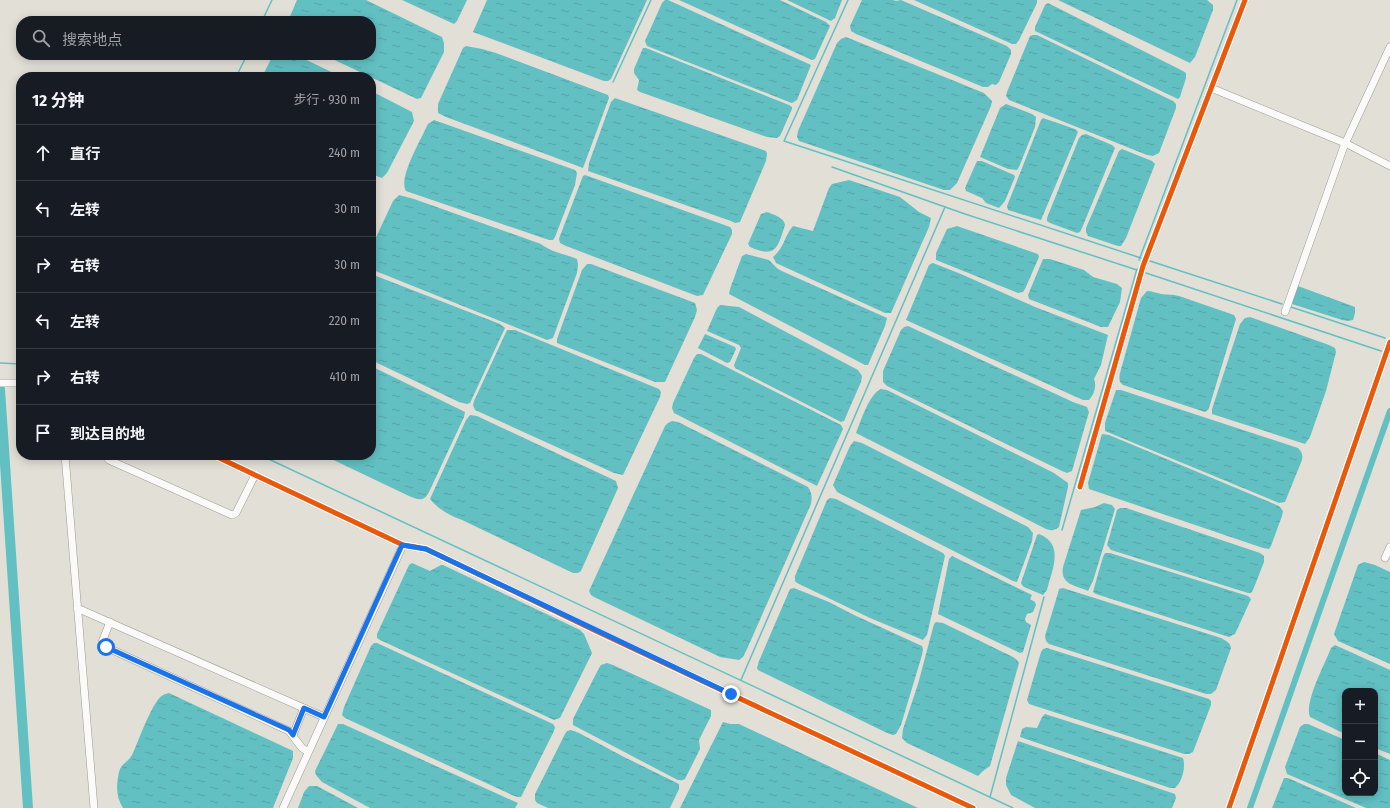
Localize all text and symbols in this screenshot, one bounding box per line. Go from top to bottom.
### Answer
search box [16,16,376,60]
icon: search [30,27,52,49]
text: 搜索地点 [62,31,122,49]
text: 12 分钟 [32,90,85,111]
text: 步行 · 930 m [293,92,360,107]
icon: ahead [32,142,54,164]
text: 直行 [70,145,100,163]
text: 240 m [328,145,360,160]
icon: left [32,198,54,220]
text: 左转 [70,201,100,219]
text: 30 m [334,201,360,216]
icon: right [32,254,54,276]
text: 右转 [70,257,100,275]
text: 30 m [334,257,360,272]
icon: left [32,310,54,332]
text: 左转 [70,313,100,331]
text: 220 m [329,313,360,328]
icon: right [32,366,54,388]
text: 右转 [70,369,100,387]
text: 410 m [330,369,360,384]
icon: arrive [32,422,54,444]
text: 到达目的地 [70,425,145,443]
route start [97,638,115,656]
route end [722,685,740,703]
map controls [1342,688,1378,796]
button: + [1342,688,1378,724]
button: − [1342,724,1378,760]
button: locate [1342,760,1378,796]

